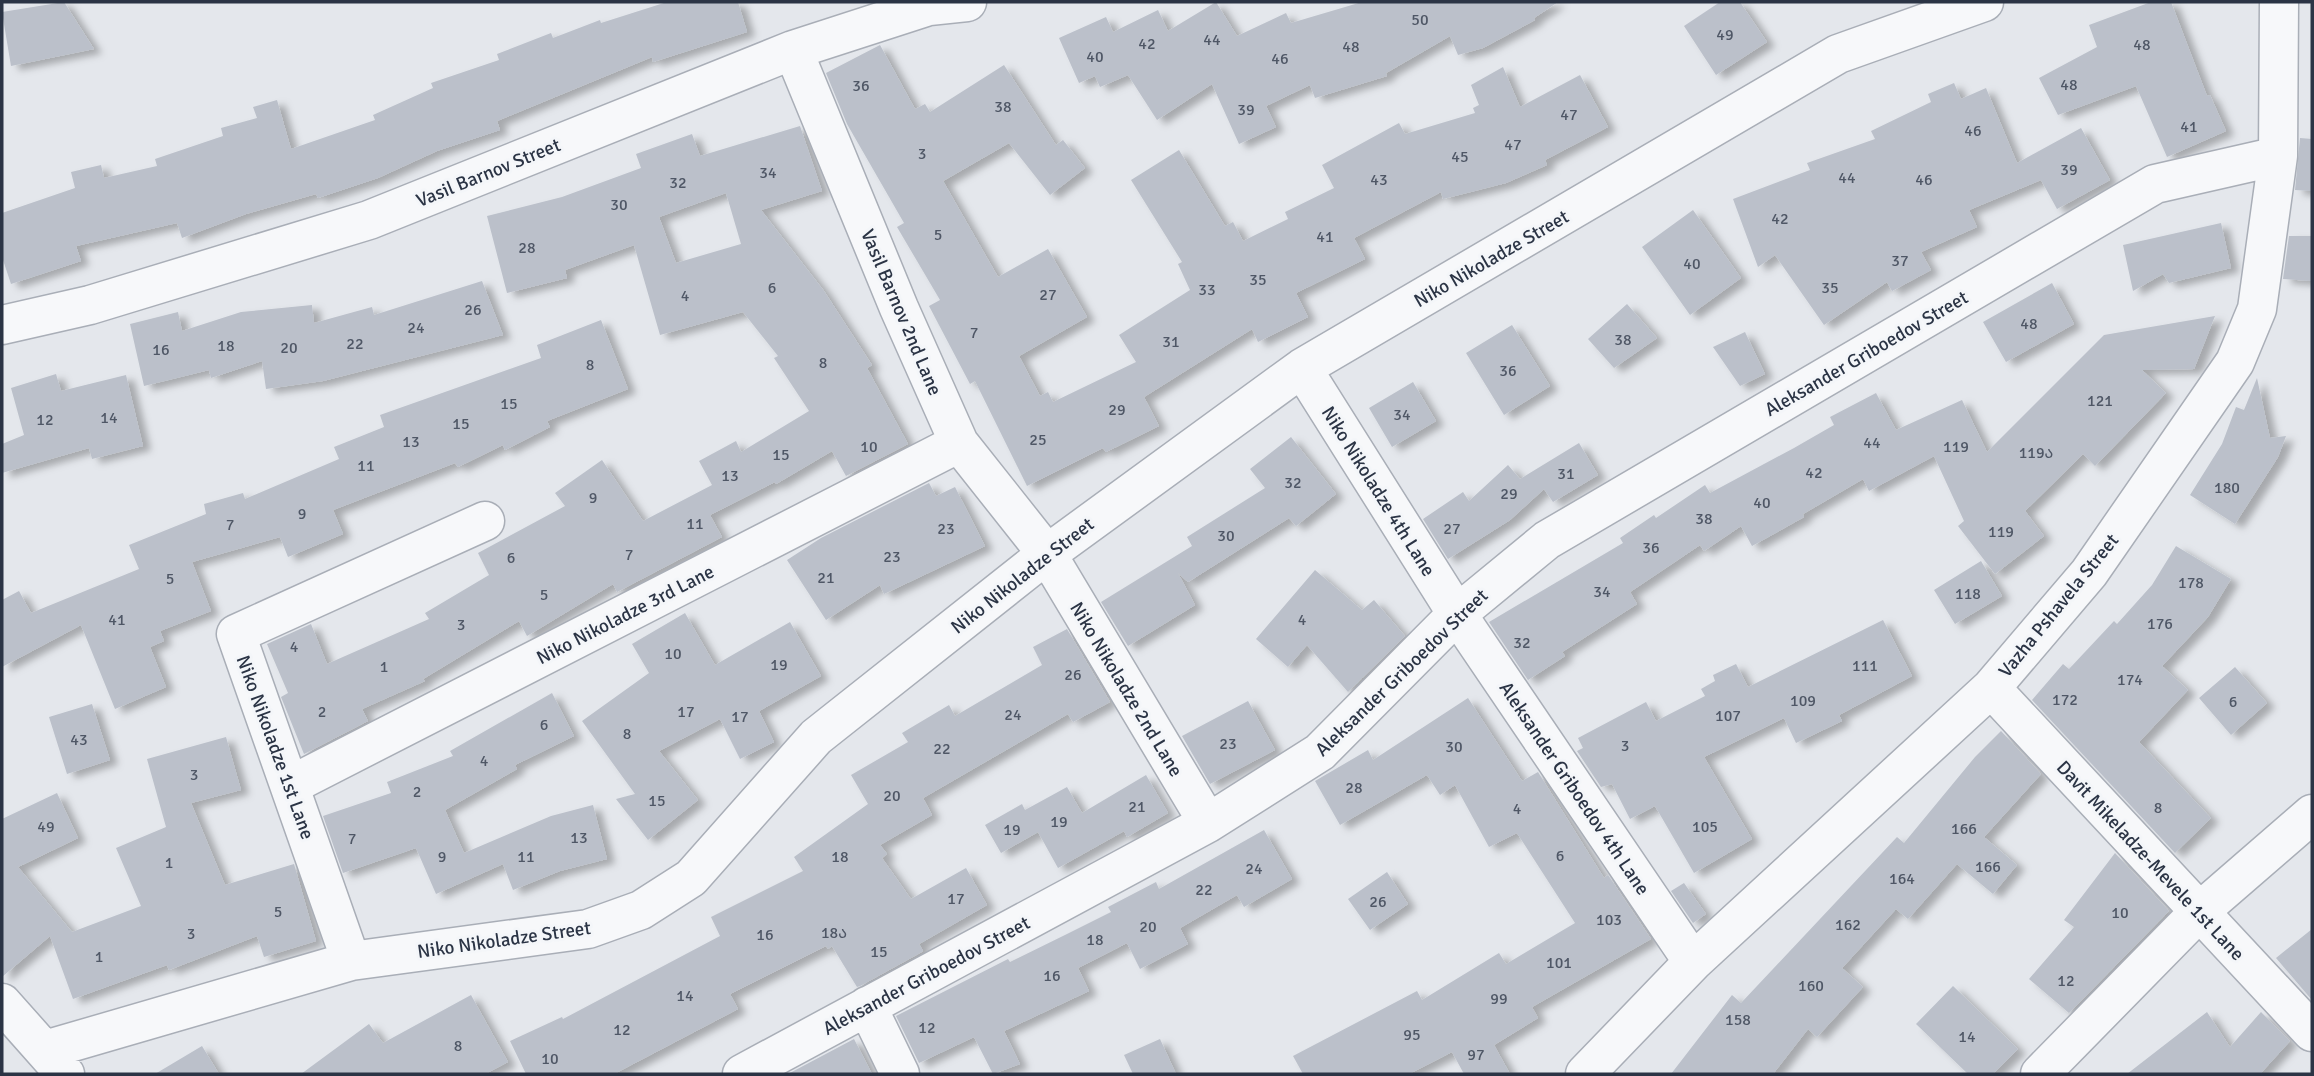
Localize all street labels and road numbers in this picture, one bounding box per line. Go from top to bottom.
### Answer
street label: Vasil Barnov Street [413,133,564,213]
street label: Niko Nikoladze Street [1410,205,1574,313]
street label: Vasil Barnov 2nd Lane [855,226,947,399]
street label: Aleksander Griboedov Street [1760,286,1973,422]
street label: Niko Nikoladze 4th Lane [1316,402,1440,581]
street label: Niko Nikoladze Street [946,512,1099,639]
street label: Vazha Pshavela Street [1994,529,2124,682]
street label: Niko Nikoladze 3rd Lane [533,560,718,670]
street label: Aleksander Griboedov Street [1310,584,1493,762]
street label: Niko Nikoladze 2nd Lane [1064,598,1188,781]
street label: Niko Nikoladze 1st Lane [231,652,320,843]
street label: Aleksander Griboedov 4th Lane [1495,677,1655,899]
street label: Davit Mikeladze-Mevele 1st Lane [2051,756,2249,966]
street label: Aleksander Griboedov Street [819,911,1034,1041]
street label: Niko Nikoladze Street [416,916,593,964]

